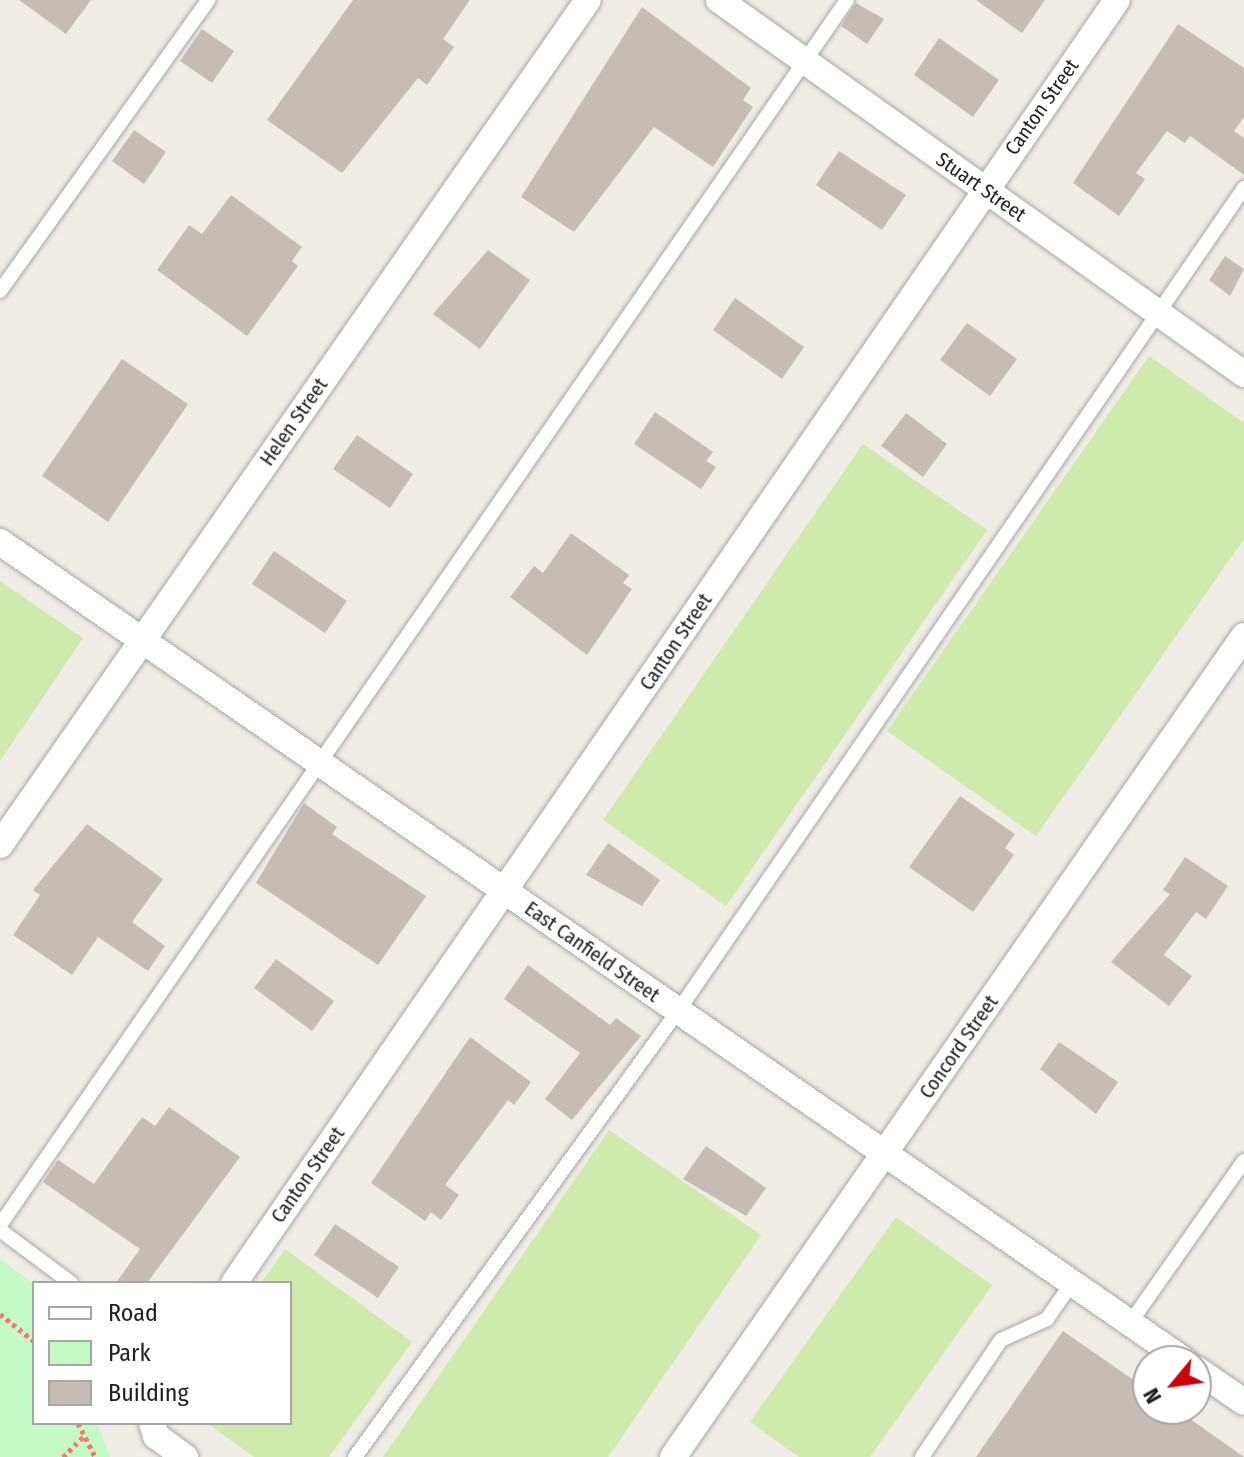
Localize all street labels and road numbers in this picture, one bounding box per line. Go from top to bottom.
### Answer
street label: Canton Street [1000,54,1084,160]
street label: Stuart Street [931,147,1031,227]
street label: Helen Street [255,374,333,470]
street label: Canton Street [635,589,717,695]
street label: East Canfield Street [520,897,664,1007]
street label: Concord Street [915,991,1003,1103]
street label: Canton Street [266,1122,350,1228]

